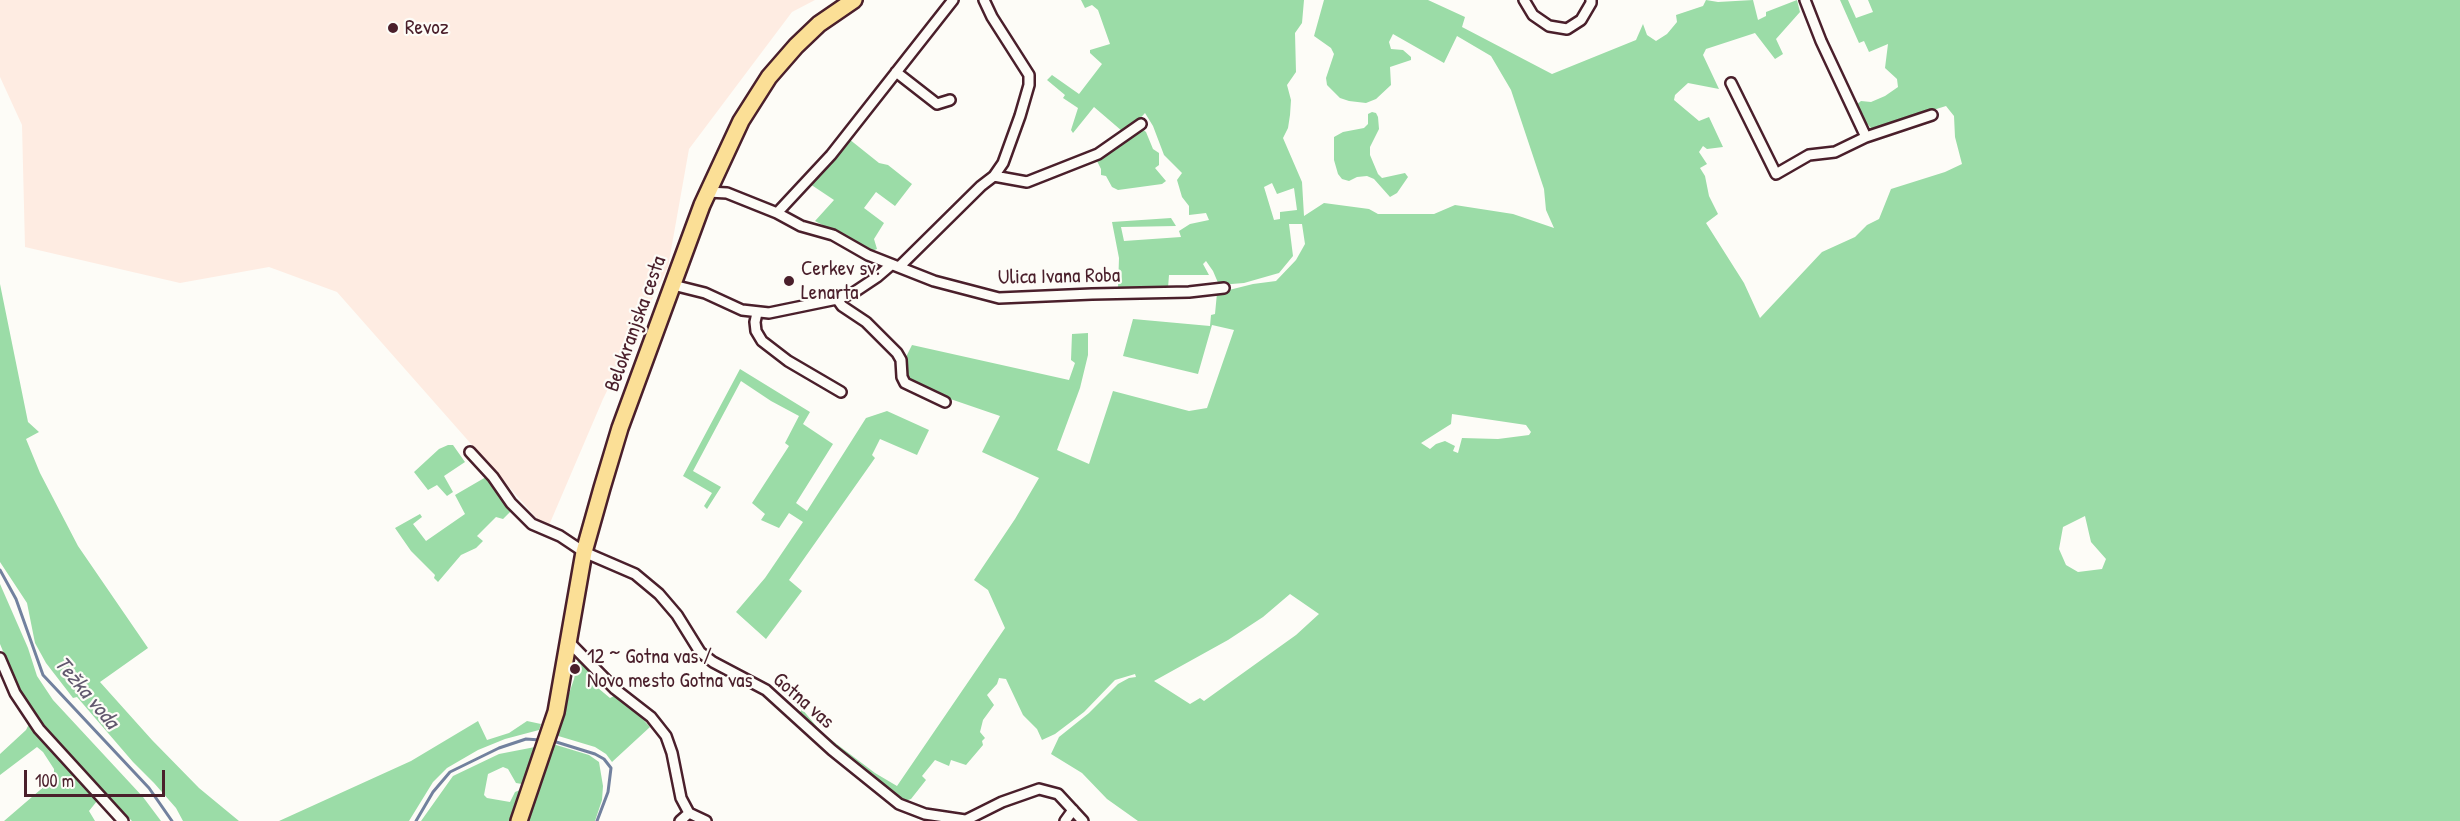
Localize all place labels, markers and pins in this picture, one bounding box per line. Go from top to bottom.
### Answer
place label: Revoz [405,15,449,41]
marker: Revoz [386,21,400,35]
place label: Cerkev sv. Lenarta [801,256,880,306]
marker: Cerkev sv. Lenarta [782,274,796,288]
place label: 12 ~ Gotna vas / Novo mesto Gotna vas [587,644,753,694]
marker: 12 ~ Gotna vas / Novo mesto Gotna vas [568,662,582,676]

